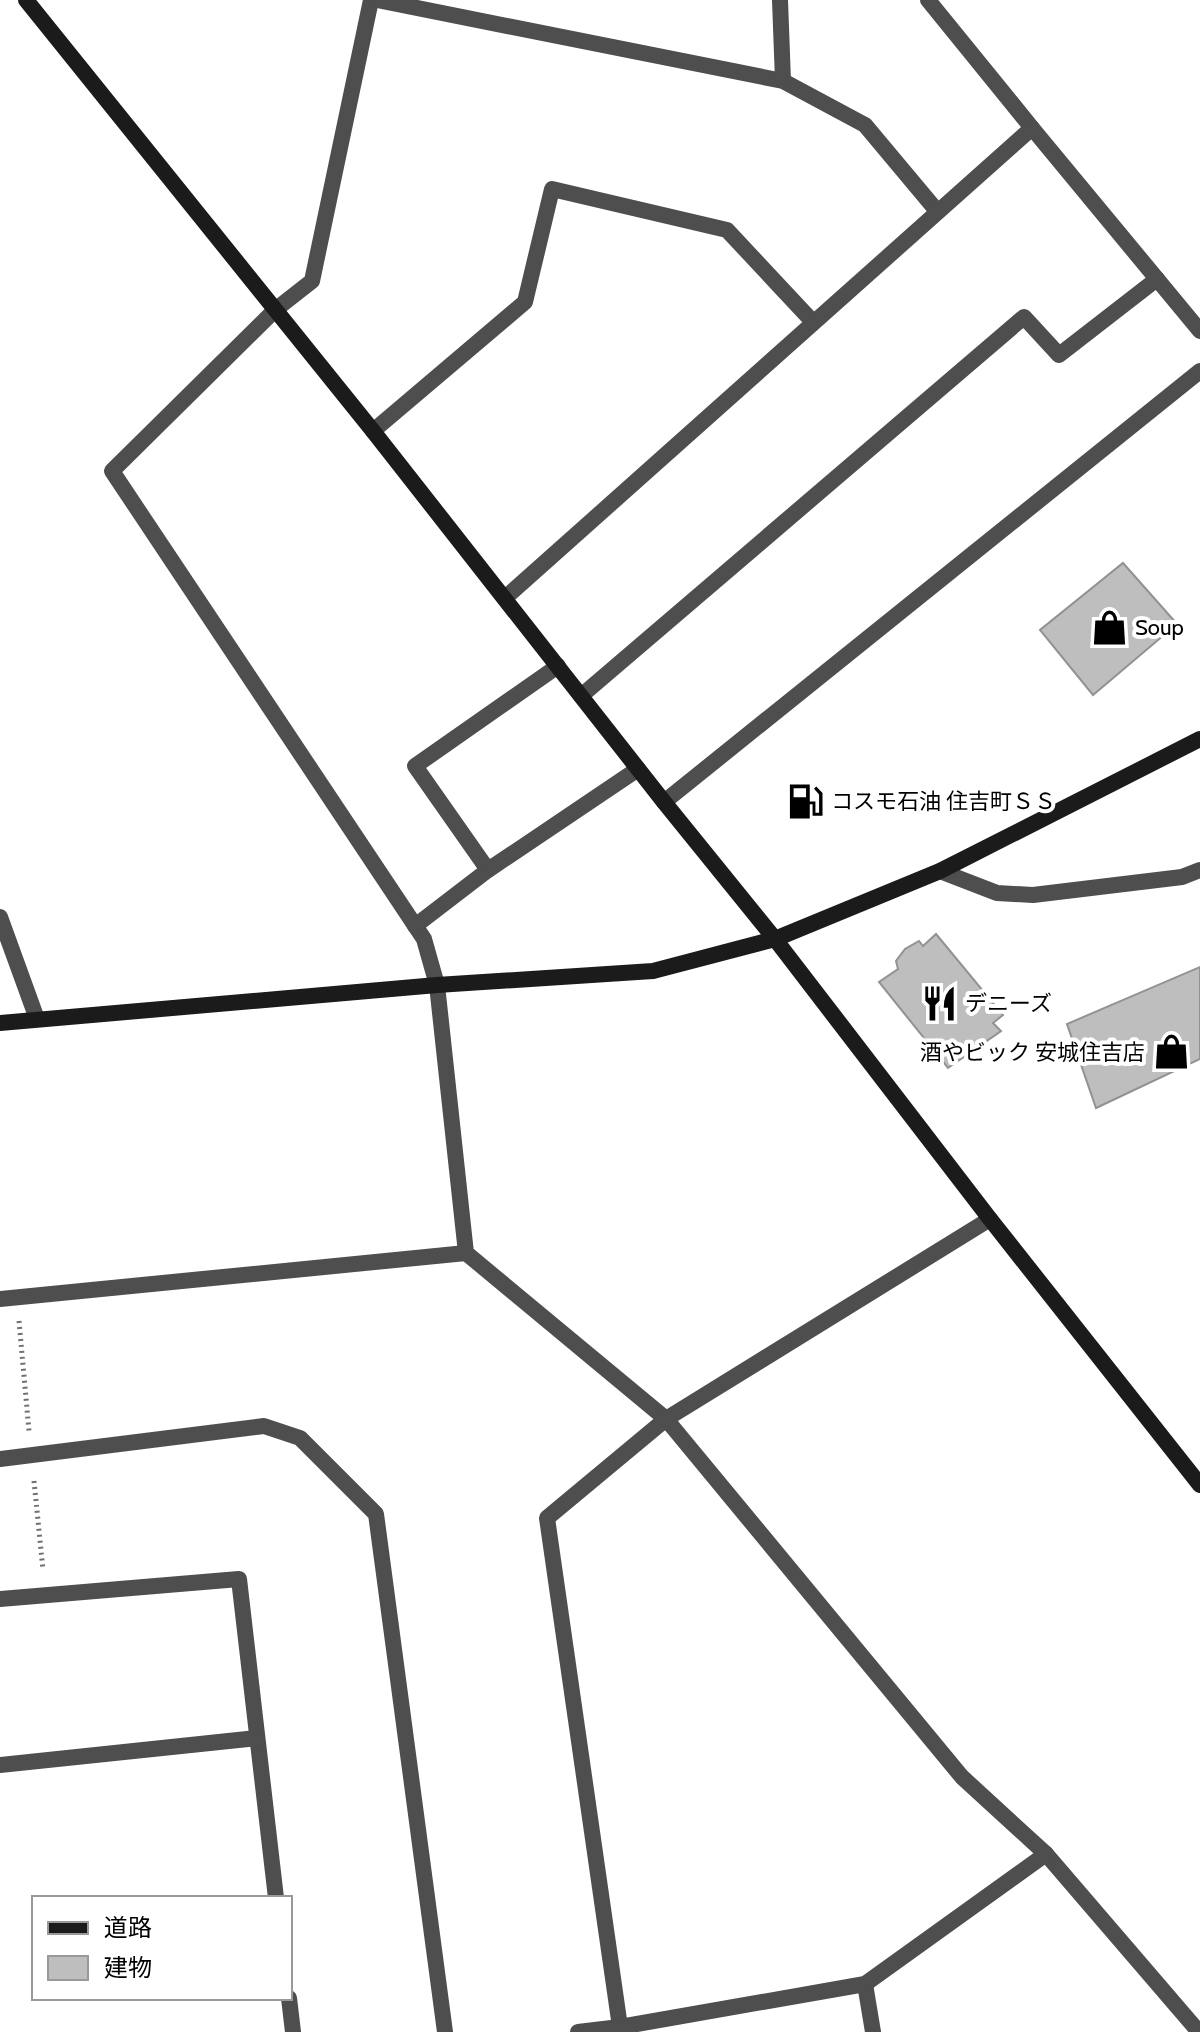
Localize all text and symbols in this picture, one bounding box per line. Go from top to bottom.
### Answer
shop icon: Soup [1090,608,1128,646]
place label: Soup [1135,614,1184,641]
fuel station icon: コスモ石油 住吉町ＳＳ [786,782,824,820]
place label: コスモ石油 住吉町ＳＳ [831,788,1056,815]
restaurant icon: デニーズ [920,984,958,1022]
place label: デニーズ [965,990,1052,1017]
shop icon: 酒やビック 安城住吉店 [1152,1033,1190,1071]
place label: 酒やビック 安城住吉店 [920,1039,1145,1066]
legend [32,1896,292,2000]
text: 道路 [104,1913,152,1942]
text: 建物 [104,1953,152,1982]

